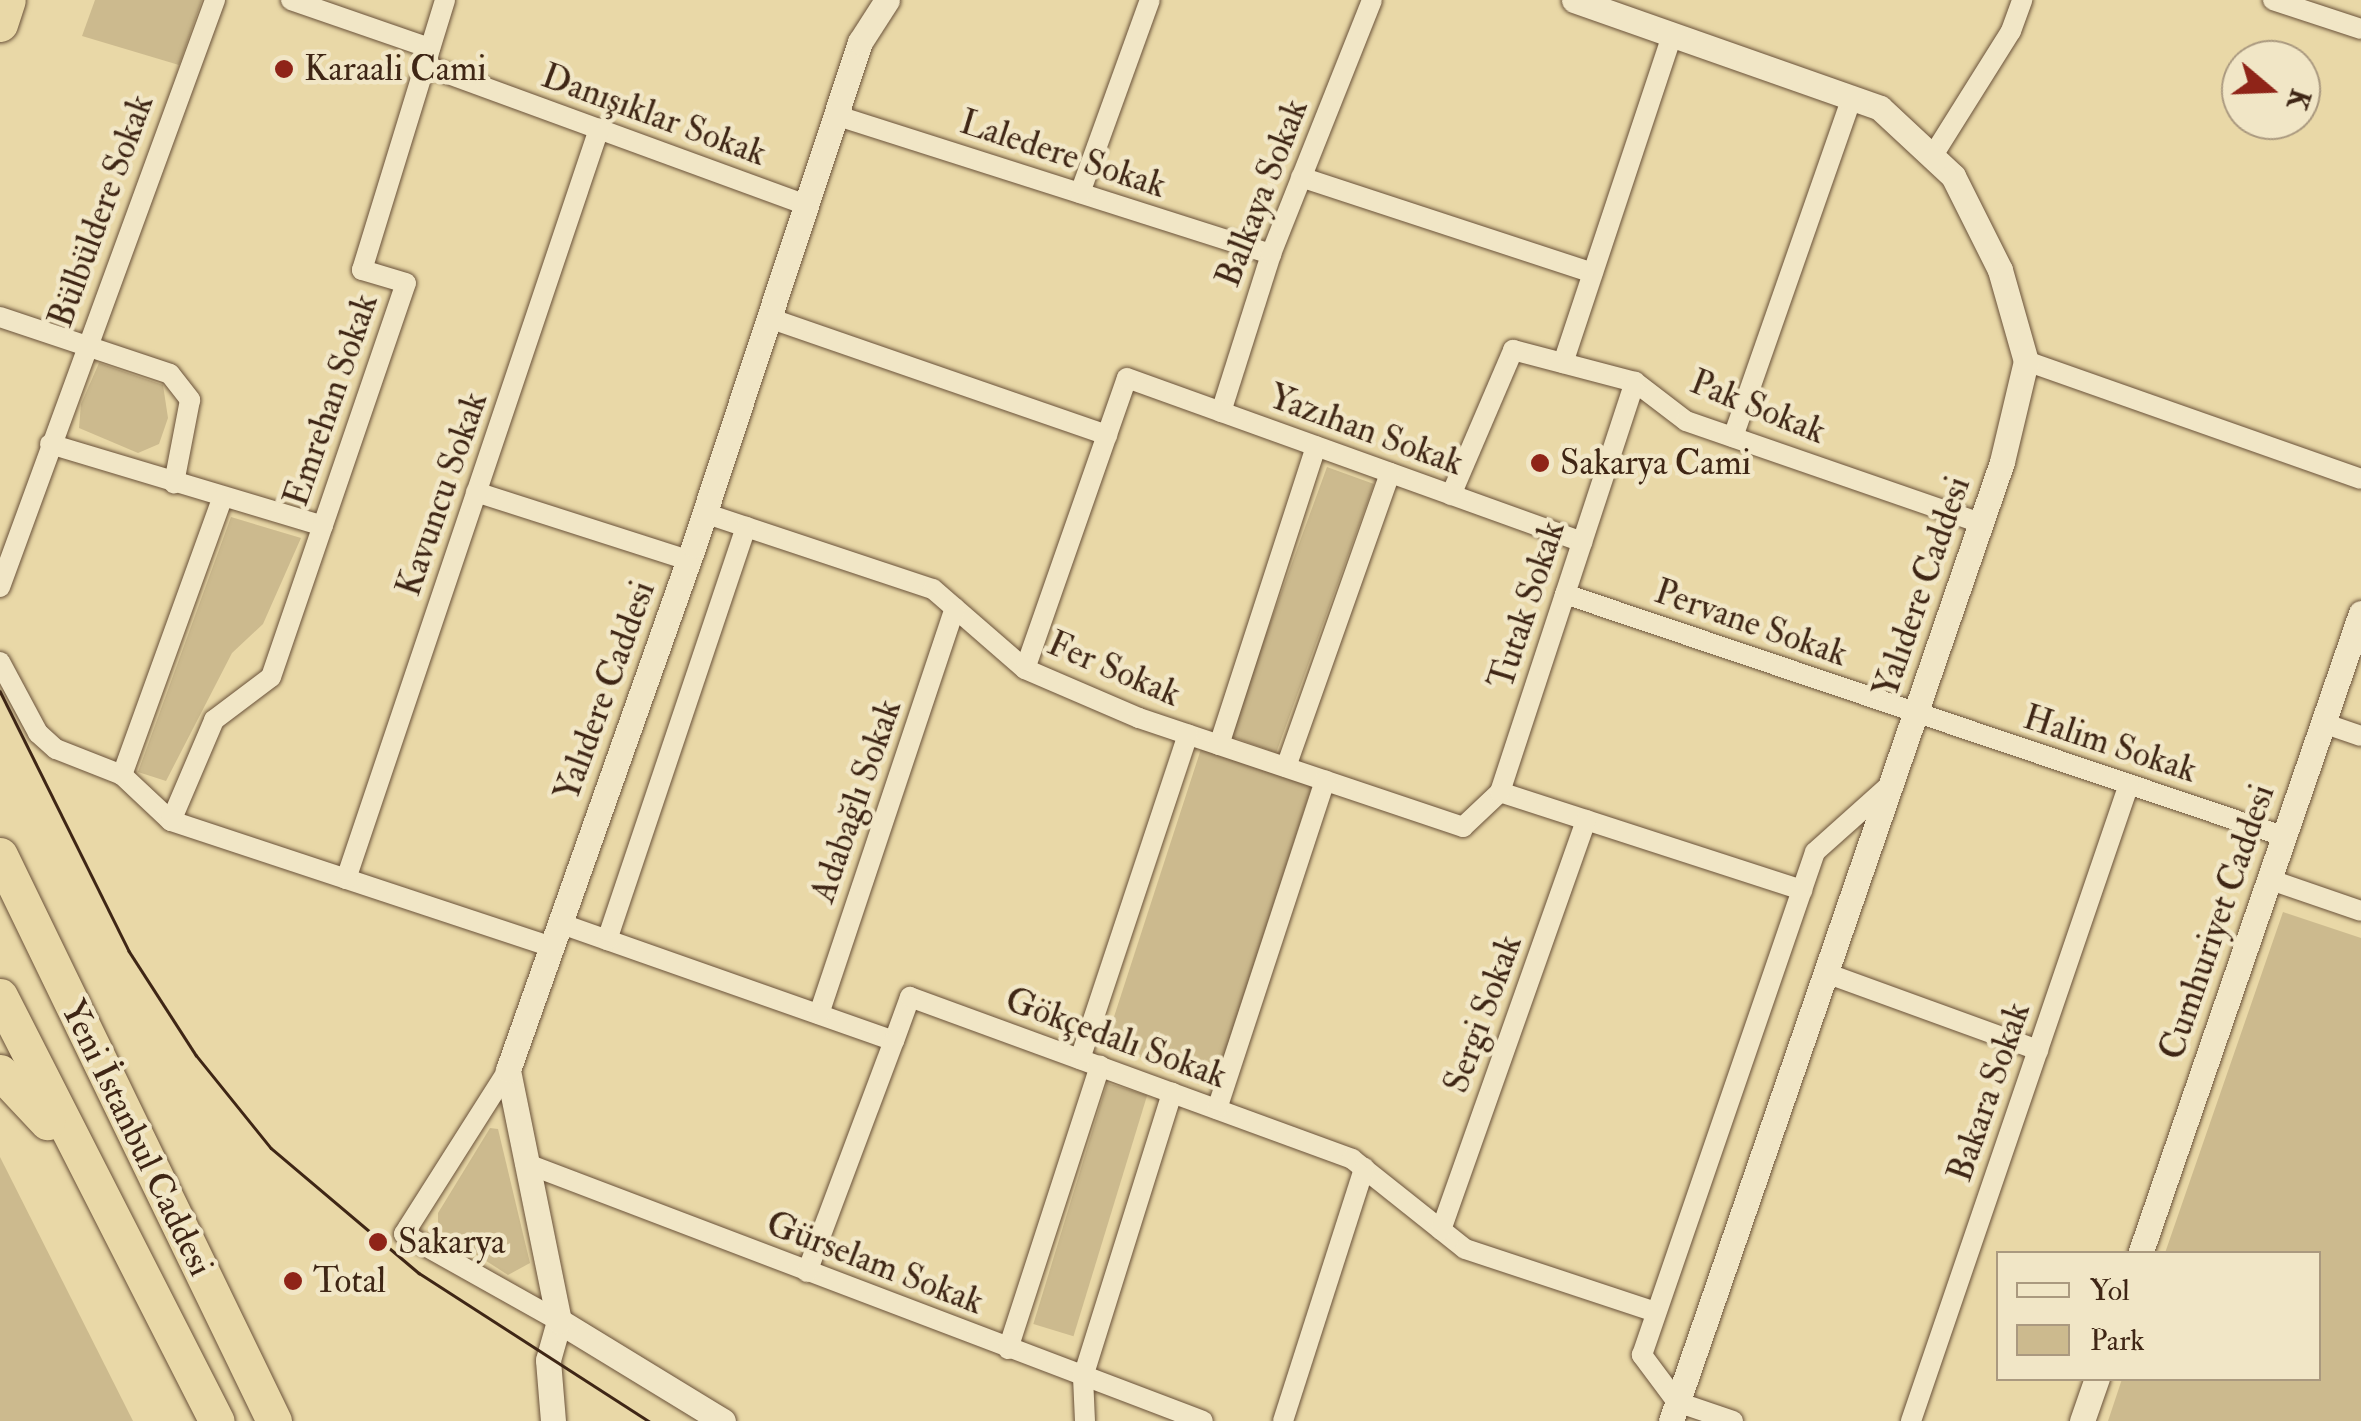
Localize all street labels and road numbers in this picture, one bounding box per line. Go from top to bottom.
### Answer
street label: Danışıklar Sokak [536,55,772,175]
street label: Bülbüldere Sokak [39,89,163,333]
street label: Balkaya Sokak [1207,93,1317,293]
street label: Laledere Sokak [955,101,1171,207]
street label: Emrehan Sokak [275,288,387,512]
street label: Pak Sokak [1684,361,1832,453]
street label: Yazıhan Sokak [1263,375,1469,485]
street label: Kavuncu Sokak [388,387,496,601]
street label: Yalıdere Caddesi [1865,471,1979,703]
street label: Tutak Sokak [1480,516,1574,694]
street label: Pervane Sokak [1649,570,1853,676]
street label: Yalıdere Caddesi [546,575,664,807]
street label: Fer Sokak [1041,622,1187,716]
street label: Adabağlı Sokak [802,694,910,908]
street label: Halim Sokak [2018,696,2202,792]
street label: Cumhuriyet Caddesi [2150,779,2284,1065]
street label: Sergi Sokak [1435,929,1531,1099]
street label: Gökçedalı Sokak [1000,979,1232,1097]
street label: Yeni İstanbul Caddesi [52,993,222,1283]
street label: Bakara Sokak [1939,997,2039,1187]
street label: Gürselam Sokak [761,1202,989,1324]

